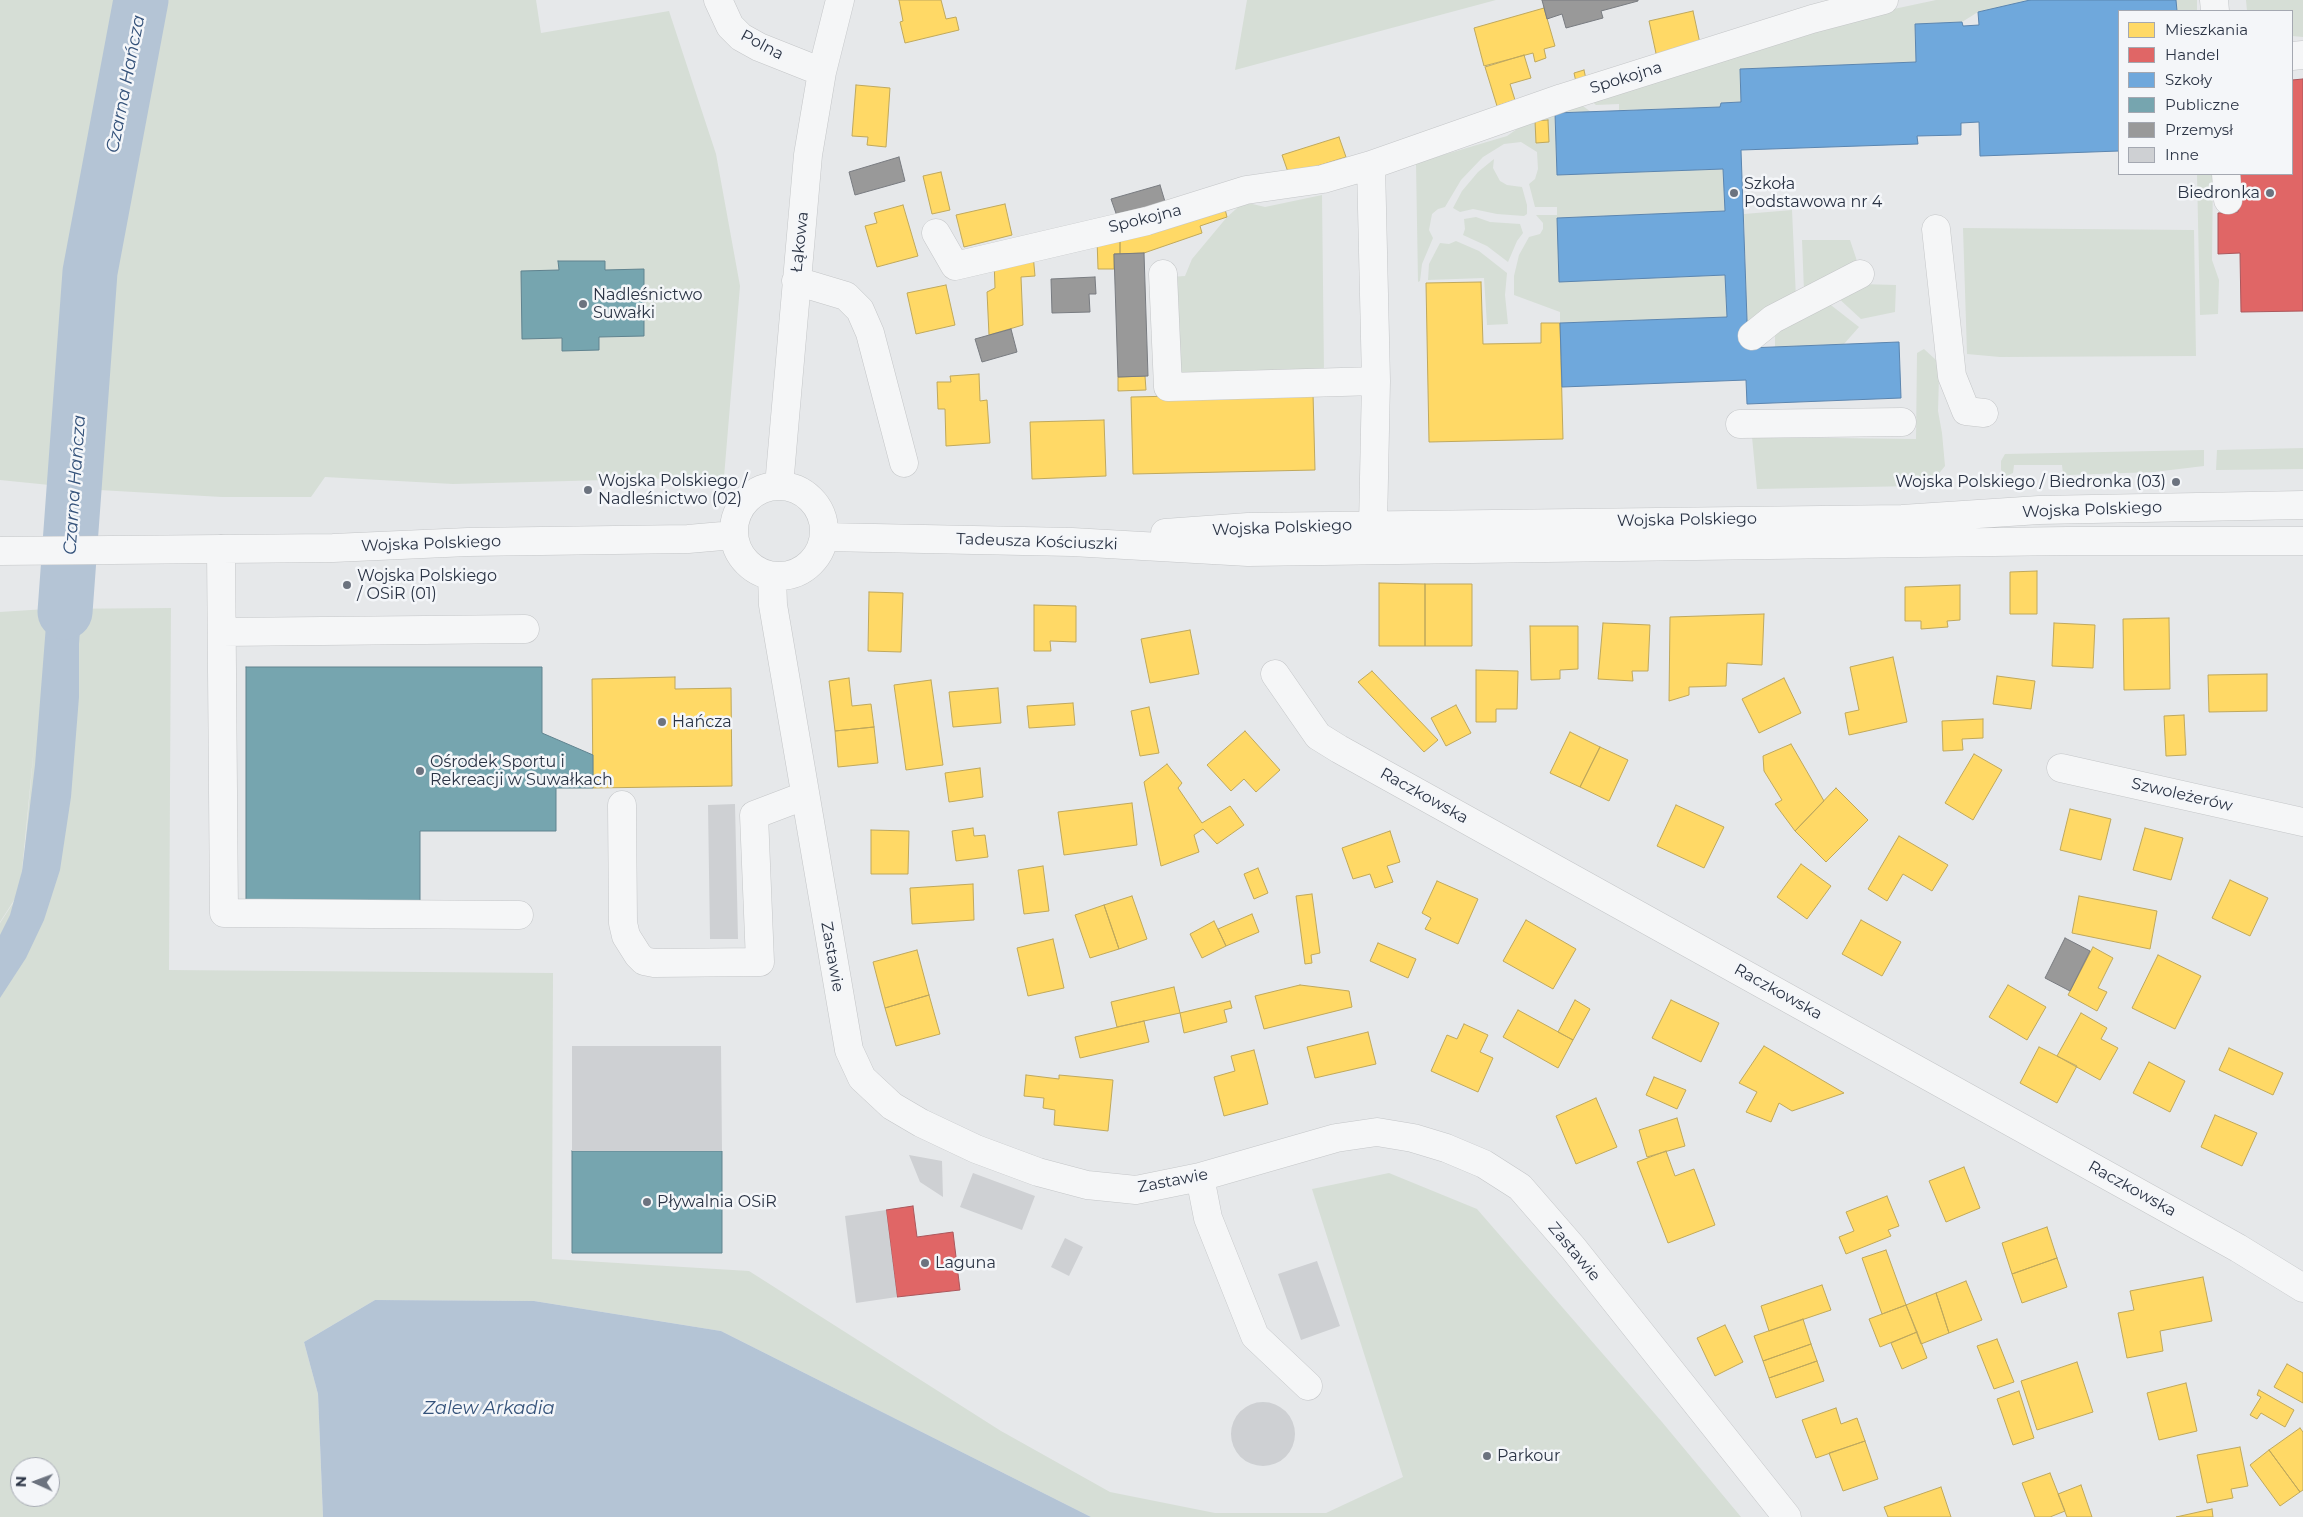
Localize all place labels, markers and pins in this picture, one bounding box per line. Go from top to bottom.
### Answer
place label: Szkoła Podstawowa nr 4 [1744,174,1882,212]
place label: Biedronka [2177,183,2260,203]
marker: Szkoła Podstawowa nr 4 [1728,187,1740,199]
marker: Biedronka [2264,187,2276,199]
place label: Nadleśnictwo Suwałki [593,285,702,323]
marker: Nadleśnictwo Suwałki [577,298,589,310]
place label: Wojska Polskiego / Nadleśnictwo (02) [598,471,748,509]
place label: Wojska Polskiego / Biedronka (03) [1895,472,2166,492]
marker: Wojska Polskiego / Biedronka (03) [2170,476,2182,488]
marker: Wojska Polskiego / Nadleśnictwo (02) [582,484,594,496]
place label: Wojska Polskiego / OSiR (01) [357,566,497,604]
marker: Wojska Polskiego / OSiR (01) [341,579,353,591]
place label: Hańcza [672,712,732,732]
marker: Hańcza [656,716,668,728]
place label: Ośrodek Sportu i Rekreacji w Suwałkach [430,752,613,790]
marker: Ośrodek Sportu i Rekreacji w Suwałkach [414,765,426,777]
place label: Pływalnia OSiR [657,1192,777,1212]
marker: Pływalnia OSiR [641,1196,653,1208]
place label: Laguna [935,1253,996,1273]
marker: Laguna [919,1257,931,1269]
place label: Parkour [1497,1446,1560,1466]
marker: Parkour [1481,1450,1493,1462]

